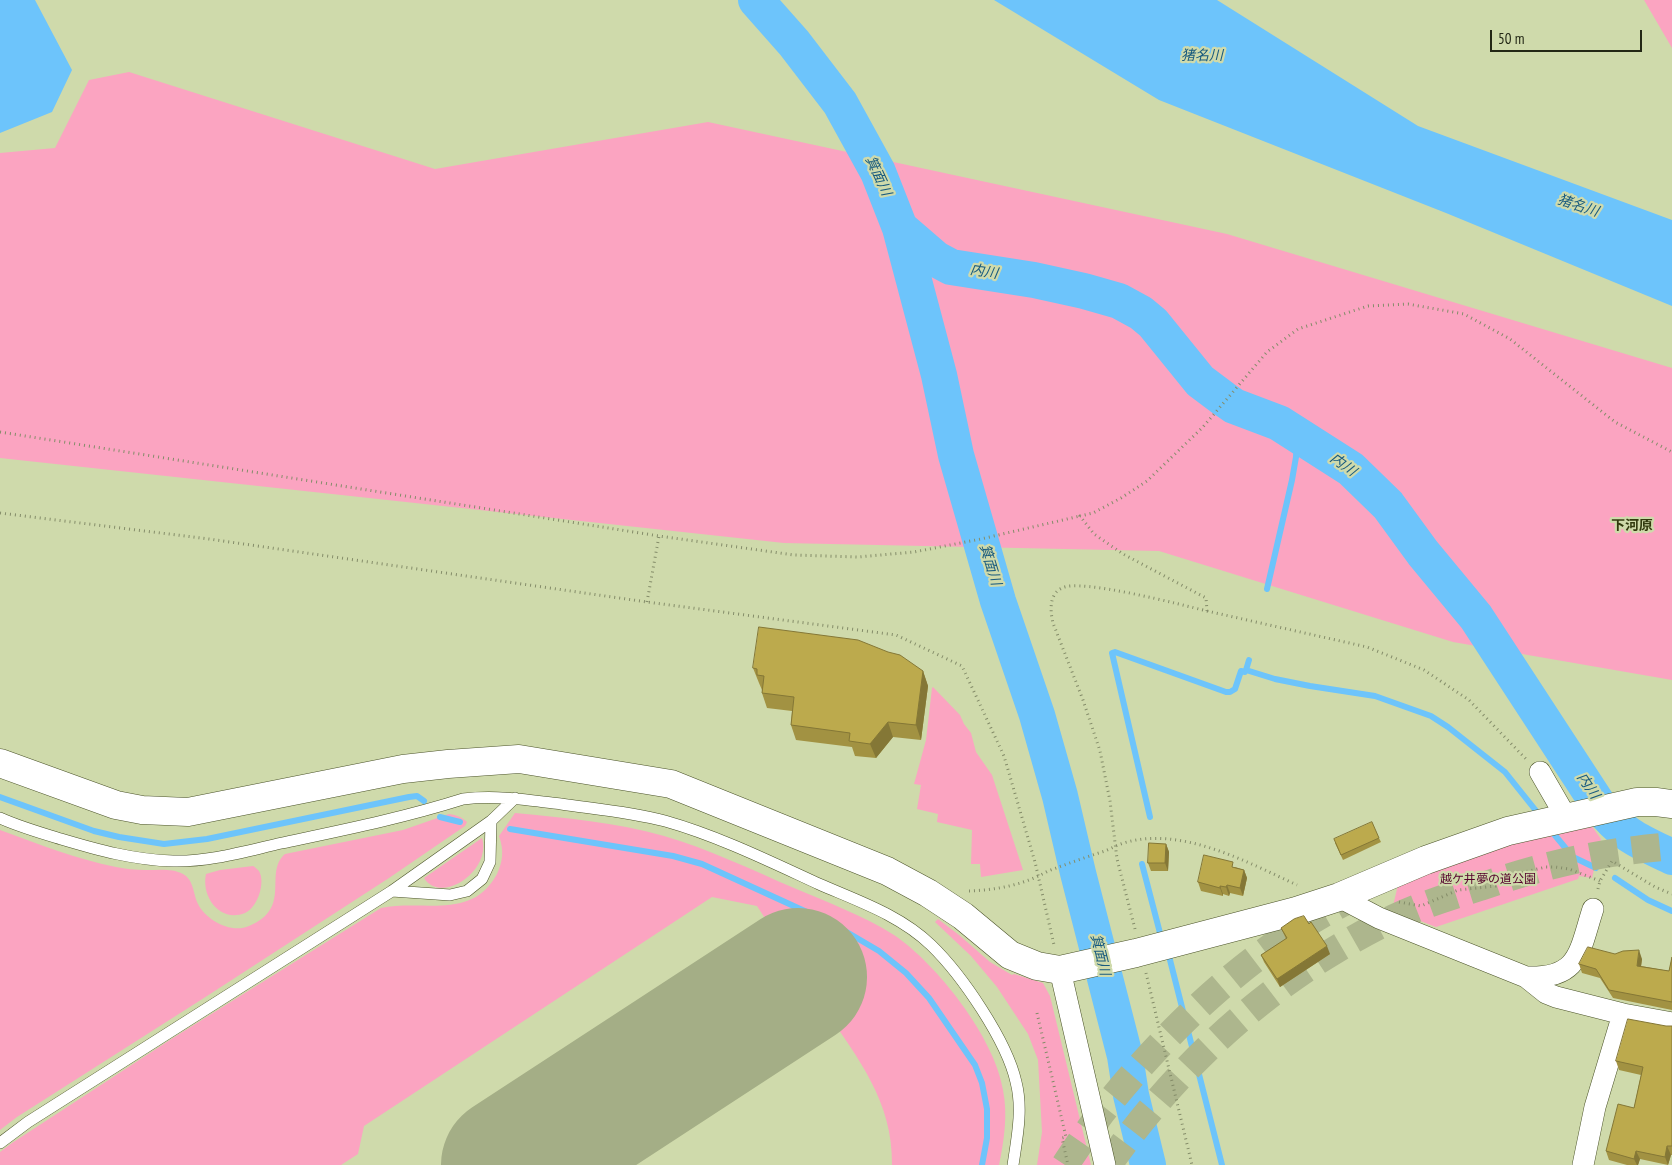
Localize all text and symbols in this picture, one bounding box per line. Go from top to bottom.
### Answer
scale bar [1492,20,1644,52]
text: 50 m [1498,29,1524,48]
water label: 猪名川 [1181,48,1223,64]
water label: 箕面川 [862,153,894,199]
water label: 猪名川 [1555,192,1601,220]
water label: 内川 [969,262,999,282]
water label: 内川 [1327,450,1359,480]
district label: 下河原 [1611,518,1653,534]
water label: 箕面川 [976,542,1004,588]
water label: 内川 [1573,770,1603,802]
park label: 越ケ井夢の道公園 [1440,873,1536,887]
water label: 箕面川 [1087,933,1113,977]

